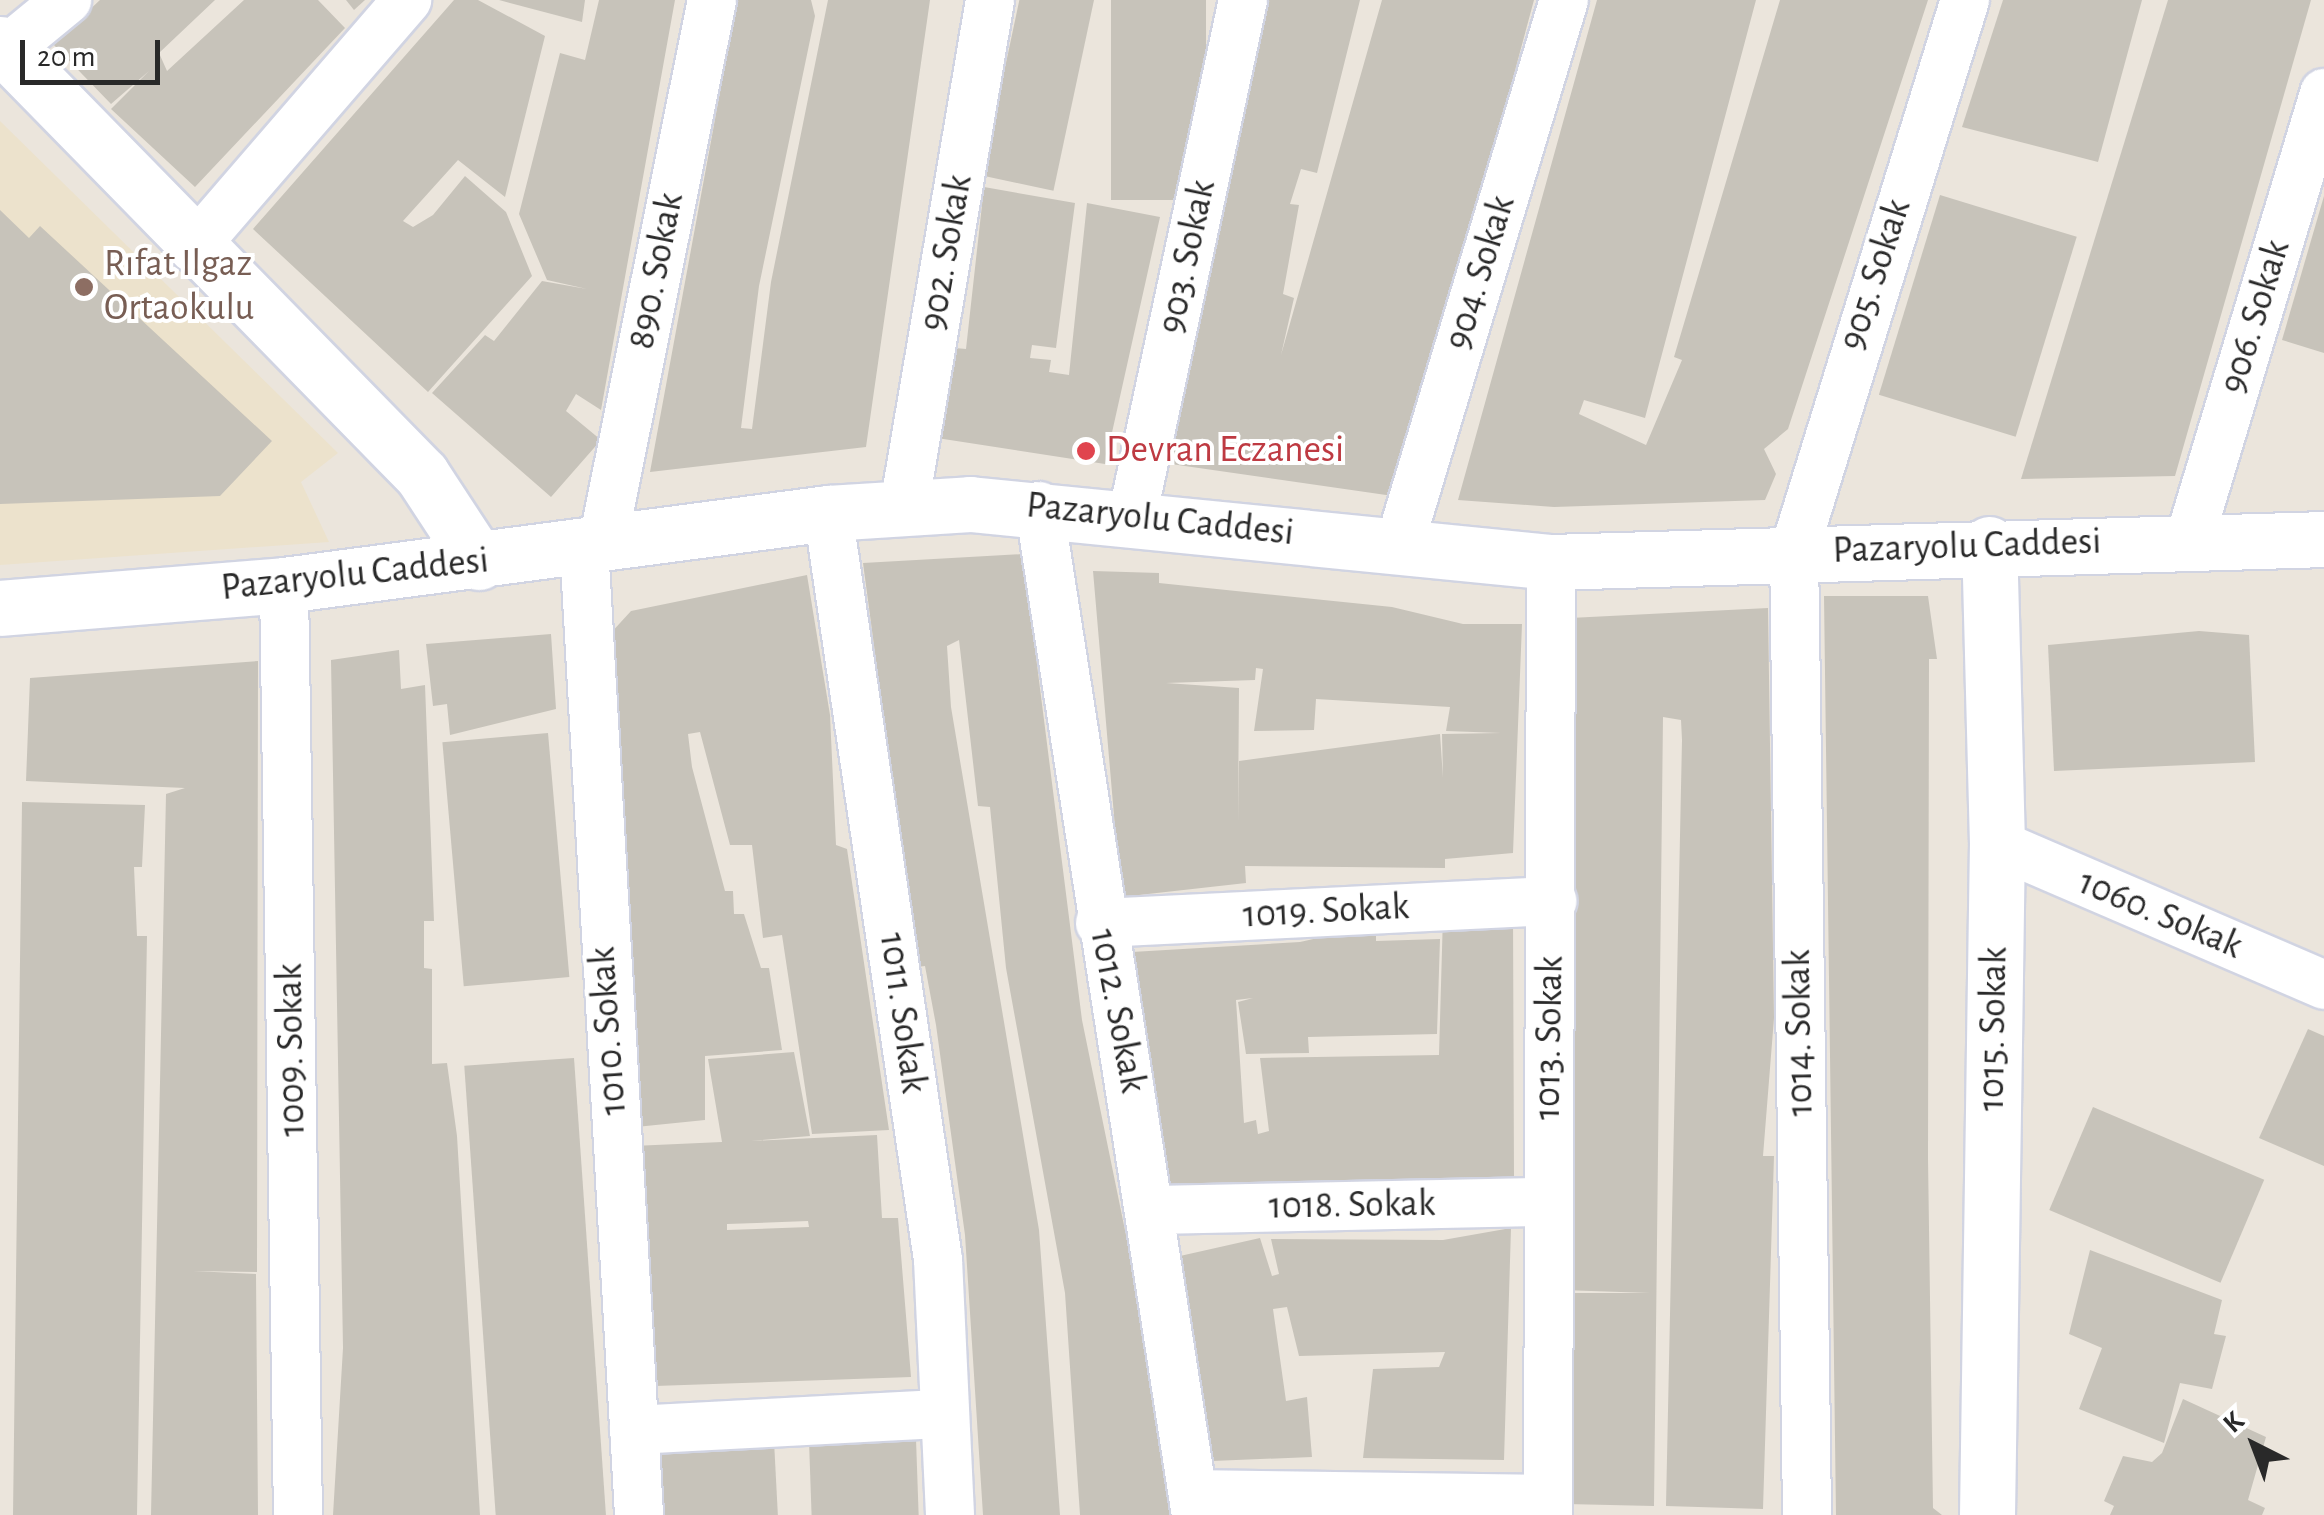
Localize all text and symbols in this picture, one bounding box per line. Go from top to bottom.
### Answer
scale bar [25,20,165,82]
text: 20 m [37,42,95,72]
street label: 902. Sokak [911,172,983,334]
street label: 903. Sokak [1149,176,1227,338]
street label: 890. Sokak [620,189,694,353]
street label: 904. Sokak [1436,191,1526,355]
street label: 905. Sokak [1830,194,1922,356]
street label: 906. Sokak [2211,235,2301,399]
place label: Rıfat Ilgaz Ortaokulu [104,242,254,332]
marker: Rıfat Ilgaz Ortaokulu [73,276,95,298]
place label: Devran Eczanesi [1106,428,1344,474]
marker: Devran Eczanesi [1075,440,1097,462]
street label: Pazaryolu Caddesi [1024,483,1296,557]
street label: Pazaryolu Caddesi [1832,520,2102,574]
street label: Pazaryolu Caddesi [219,538,491,612]
street label: 1060. Sokak [2071,860,2249,970]
street label: 1019. Sokak [1242,885,1410,939]
street label: 1012. Sokak [1079,925,1155,1097]
street label: 1011. Sokak [868,930,936,1096]
street label: 1010. Sokak [580,945,638,1117]
street label: 1015. Sokak [1970,946,2018,1112]
street label: 1014. Sokak [1776,949,1824,1117]
street label: 1013. Sokak [1526,956,1574,1120]
street label: 1009. Sokak [268,963,316,1137]
street label: 1018. Sokak [1268,1182,1436,1230]
north arrow [2204,1395,2304,1495]
text: K [2218,1407,2249,1439]

